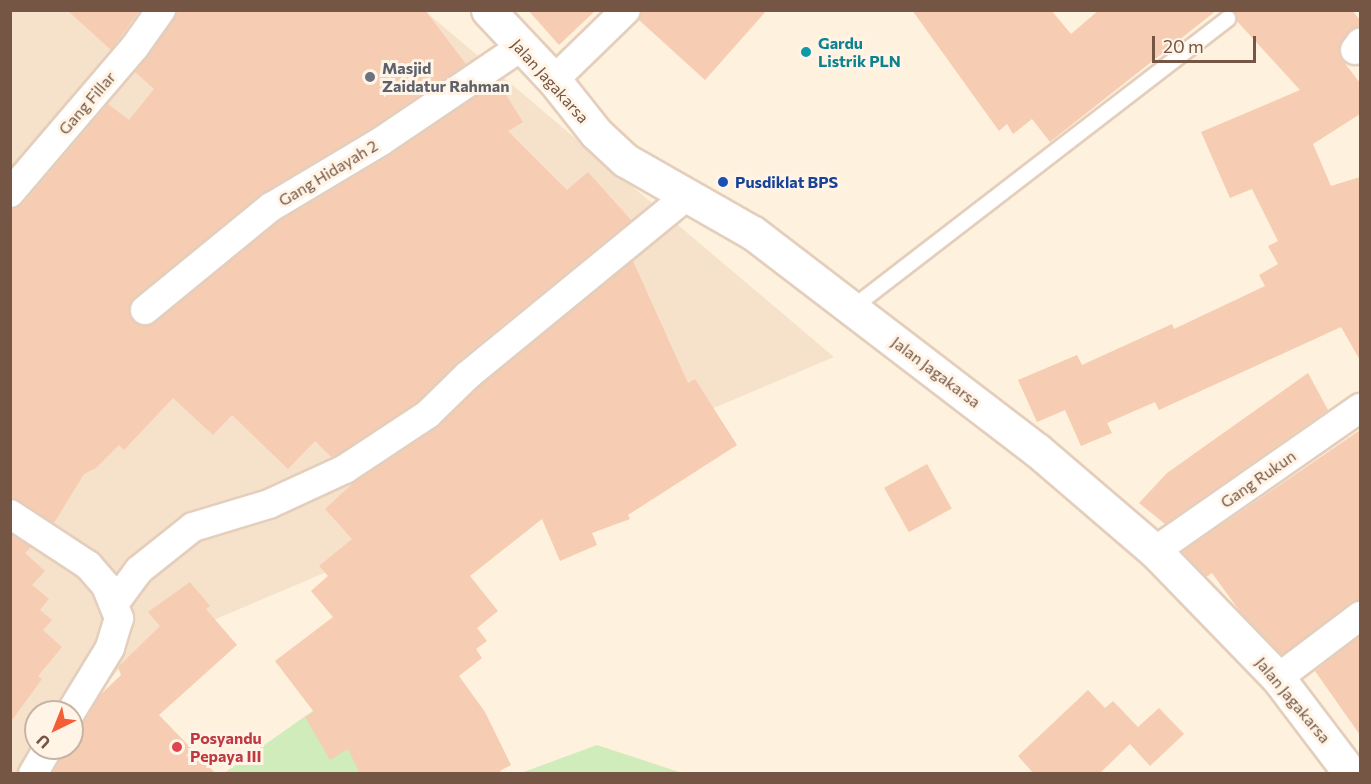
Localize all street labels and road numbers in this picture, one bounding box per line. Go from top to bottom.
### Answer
street label: Jalan Jagakarsa [507,35,593,127]
street label: Gang Fillar [54,68,120,138]
street label: Gang Hidayah 2 [275,136,381,210]
street label: Jalan Jagakarsa [888,332,984,412]
street label: Gang Rukun [1217,446,1299,512]
street label: Jalan Jagakarsa [1251,653,1335,747]

